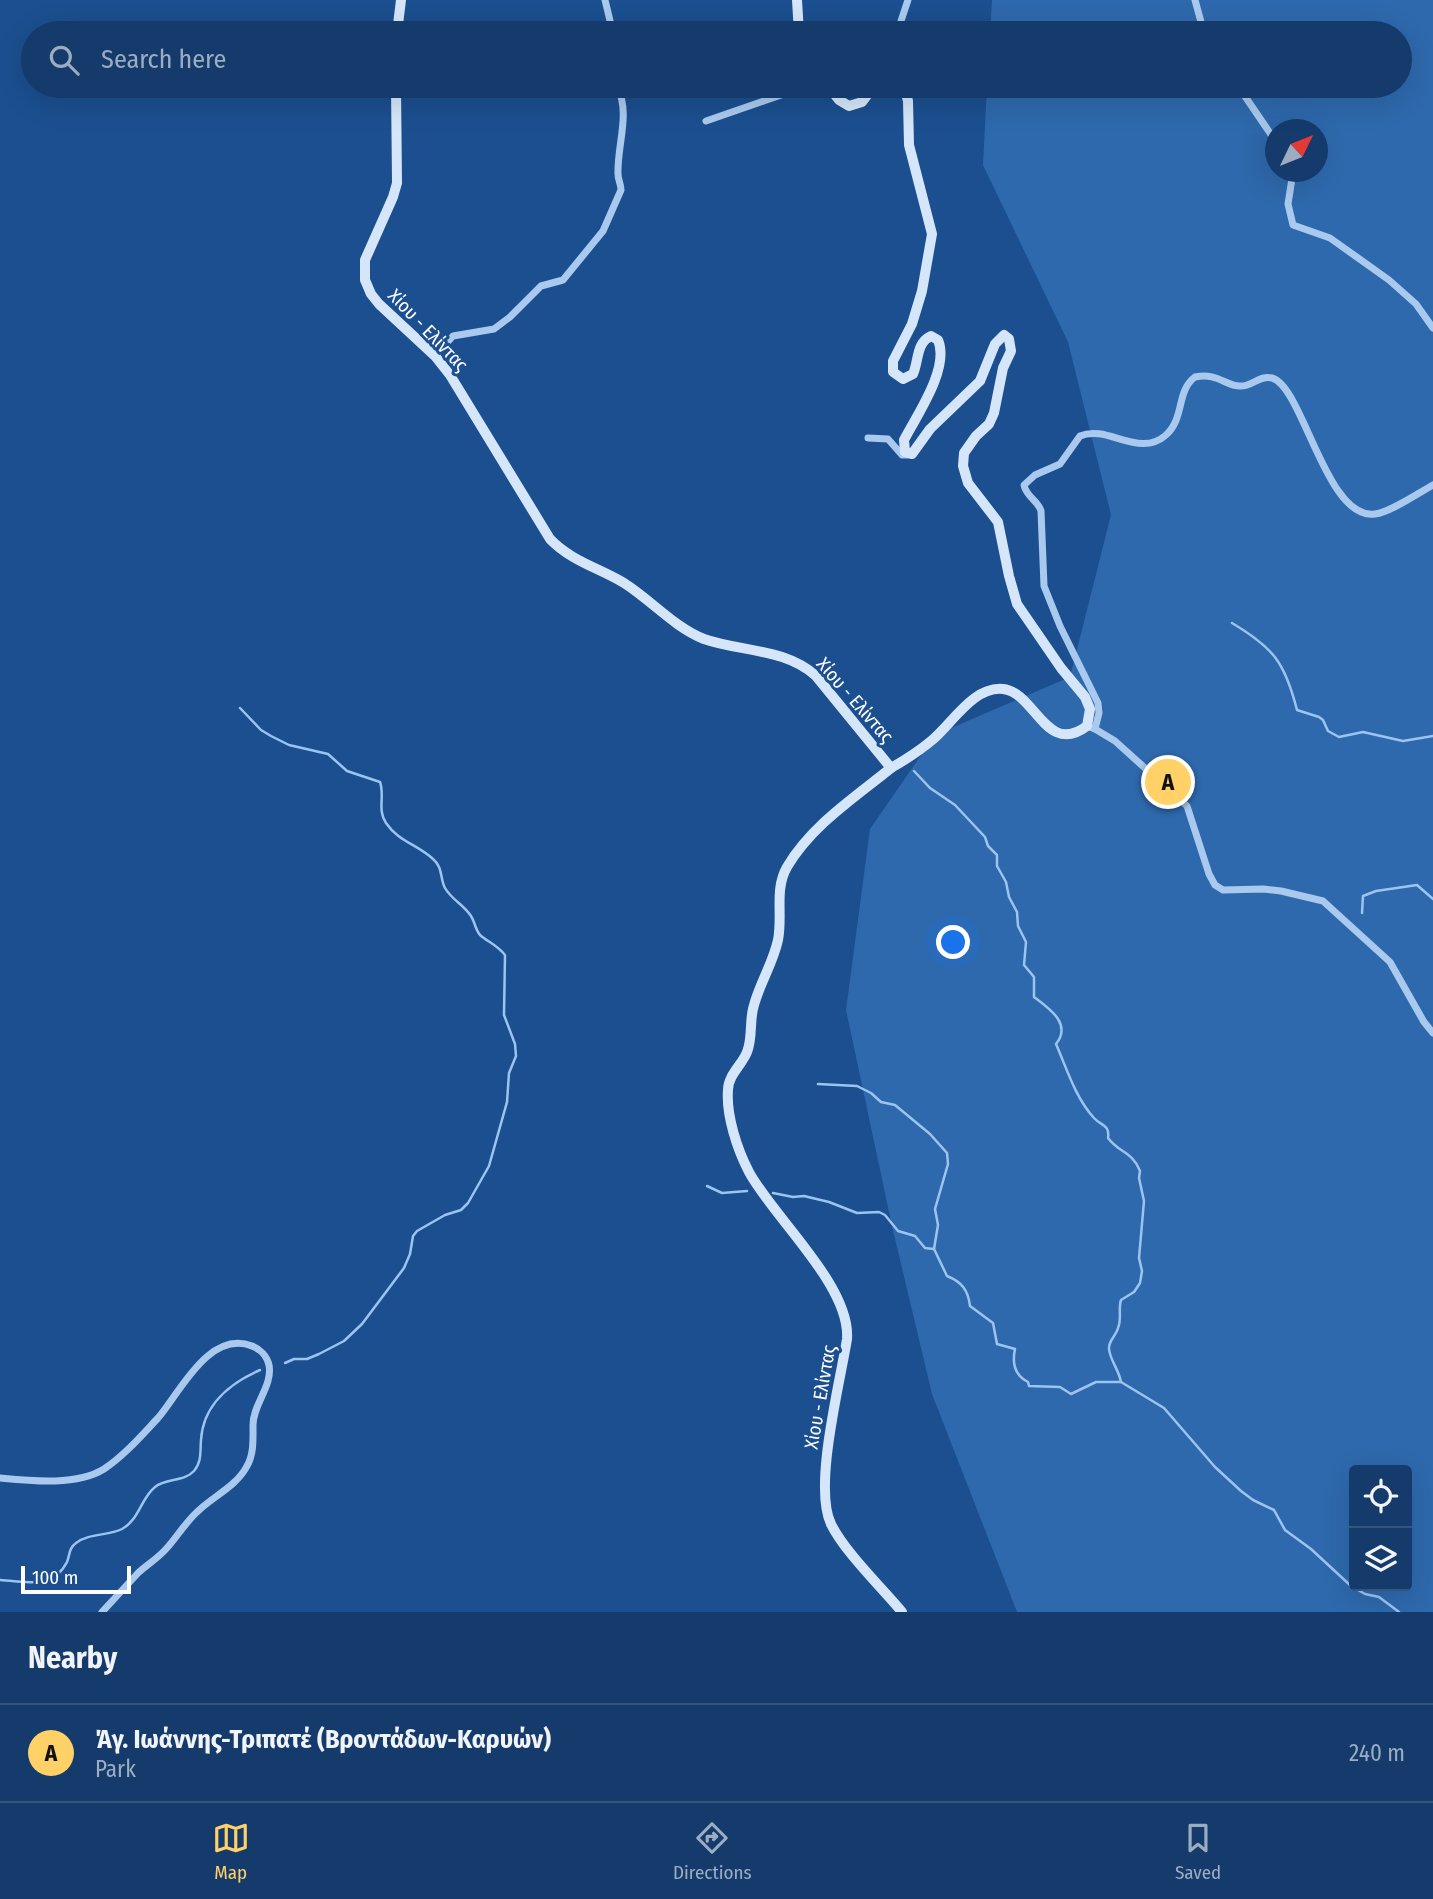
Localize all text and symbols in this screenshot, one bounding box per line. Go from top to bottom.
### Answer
search box [21,21,1412,98]
icon: search [45,41,83,79]
text: Search here [101,44,226,75]
north arrow [1265,119,1328,182]
street label: Χίου - Ελίντας [383,284,473,376]
street label: Χίου - Ελίντας [812,653,898,747]
pin: A [1145,756,1191,808]
your location [936,925,970,959]
street label: Χίου - Ελίντας [800,1343,840,1451]
map controls [1349,1465,1412,1591]
button: locate [1349,1465,1412,1528]
button: layers [1349,1528,1412,1591]
scale bar [21,1563,131,1595]
text: 100 m [32,1566,78,1589]
text: Nearby [28,1640,117,1676]
text: Άγ. Ιωάννης-Τριπατέ (Βροντάδων-Καρυών) [95,1724,551,1755]
text: A [45,1739,57,1767]
text: 240 m [1349,1739,1405,1767]
text: Park [95,1755,136,1783]
tab: Map [212,1819,250,1884]
tab: Directions [673,1819,752,1884]
tab: Saved [1175,1819,1221,1884]

